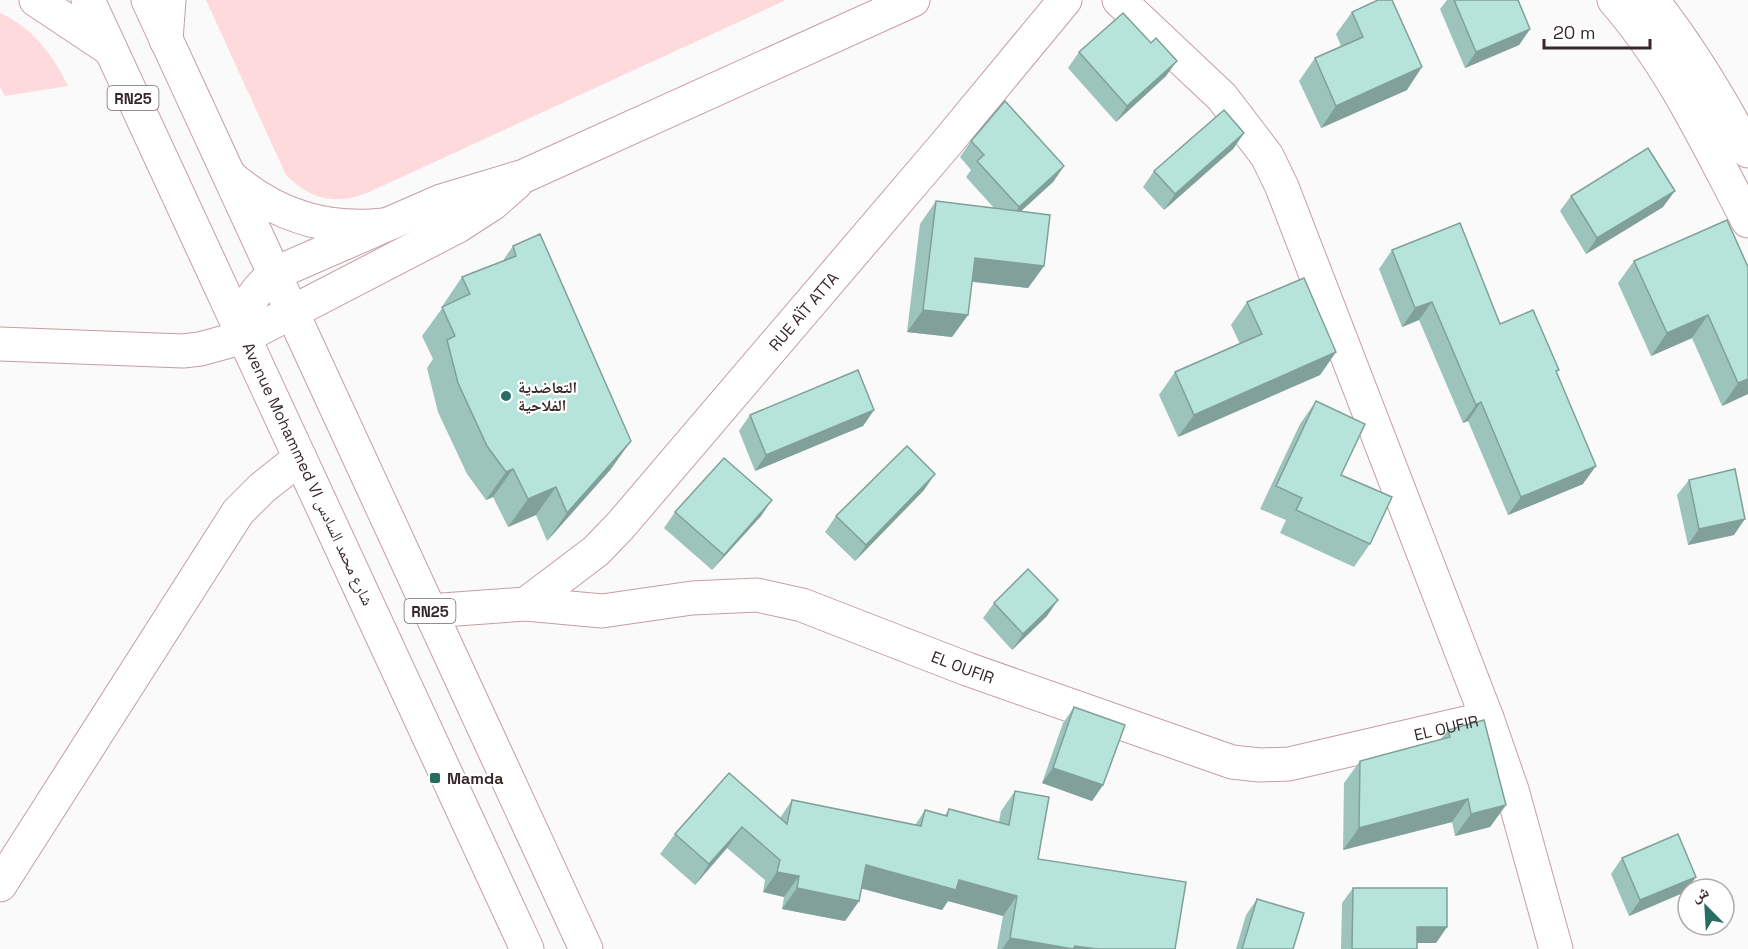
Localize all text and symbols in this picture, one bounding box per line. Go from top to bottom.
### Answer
scale bar [1544,12,1650,50]
text: 20 m [1553,21,1596,44]
road number: RN25 [108,86,158,110]
street label: RUE AÏT ATTA [764,267,843,355]
street label: Avenue Mohammed VI شارع محمد السادس [238,339,378,609]
place label: التعاضدية الفلاحية [518,377,577,416]
marker: التعاضدية الفلاحية [499,389,513,403]
road number: RN25 [404,599,456,623]
street label: EL OUFIR [928,646,997,688]
street label: EL OUFIR [1412,710,1480,745]
place label: Mamda [447,768,503,789]
marker: Mamda [428,771,442,785]
north arrow [1676,877,1736,937]
text: ش [1688,881,1712,907]

